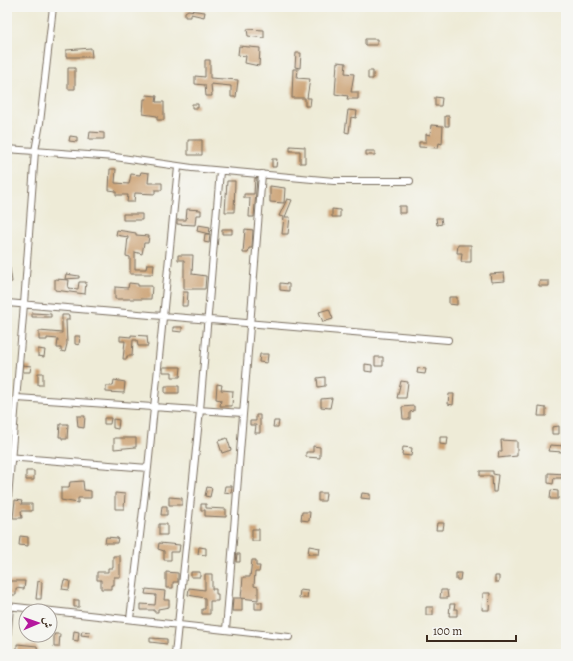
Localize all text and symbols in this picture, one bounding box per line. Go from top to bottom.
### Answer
north arrow [18,603,58,643]
text: ش [40,617,55,628]
scale bar [427,617,516,643]
text: 100 m [433,623,462,639]

